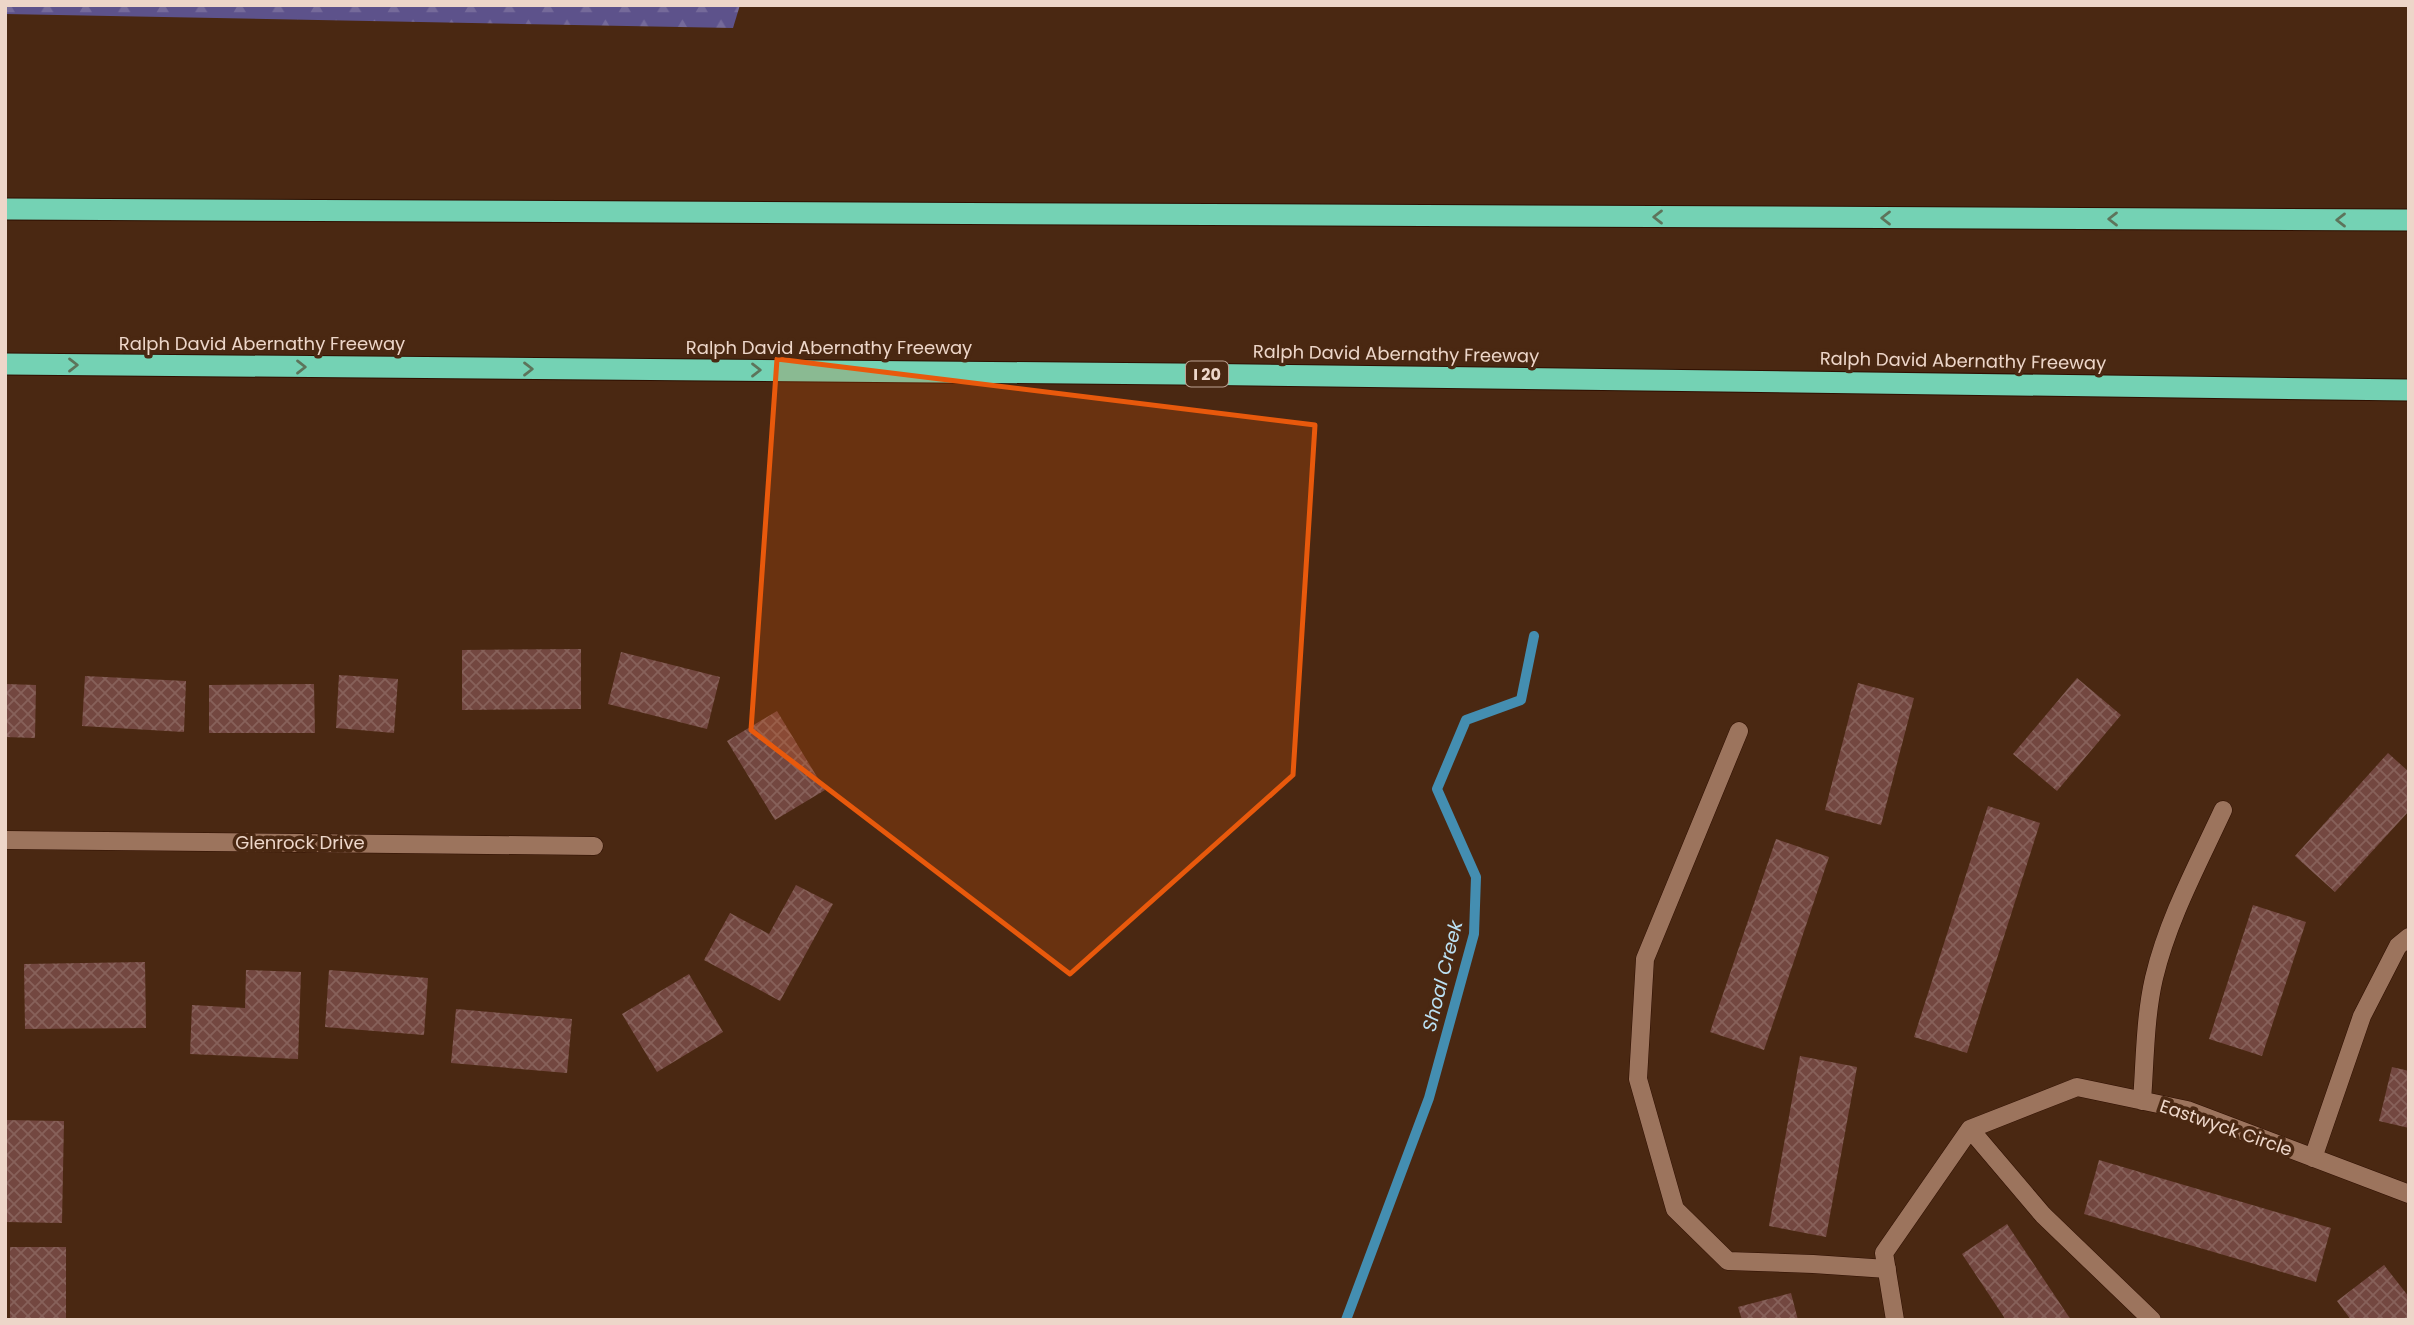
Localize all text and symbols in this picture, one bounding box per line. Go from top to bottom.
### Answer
one-way arrow [1652,209,1663,225]
one-way arrow [1880,210,1890,226]
one-way arrow [2107,211,2118,227]
one-way arrow [2335,212,2345,228]
street label: Ralph David Abernathy Freeway [119,331,405,356]
street label: Ralph David Abernathy Freeway [686,335,972,360]
street label: Ralph David Abernathy Freeway [1253,339,1539,368]
street label: Ralph David Abernathy Freeway [1820,346,2106,375]
one-way arrow [69,357,79,373]
one-way arrow [296,359,307,375]
one-way arrow [523,361,534,376]
one-way arrow [751,362,762,378]
road number: I 20 [1186,362,1228,386]
street label: Glenrock Drive [235,830,365,855]
water label: Shoal Creek [1416,917,1470,1035]
street label: Eastwyck Circle [2156,1093,2296,1162]

